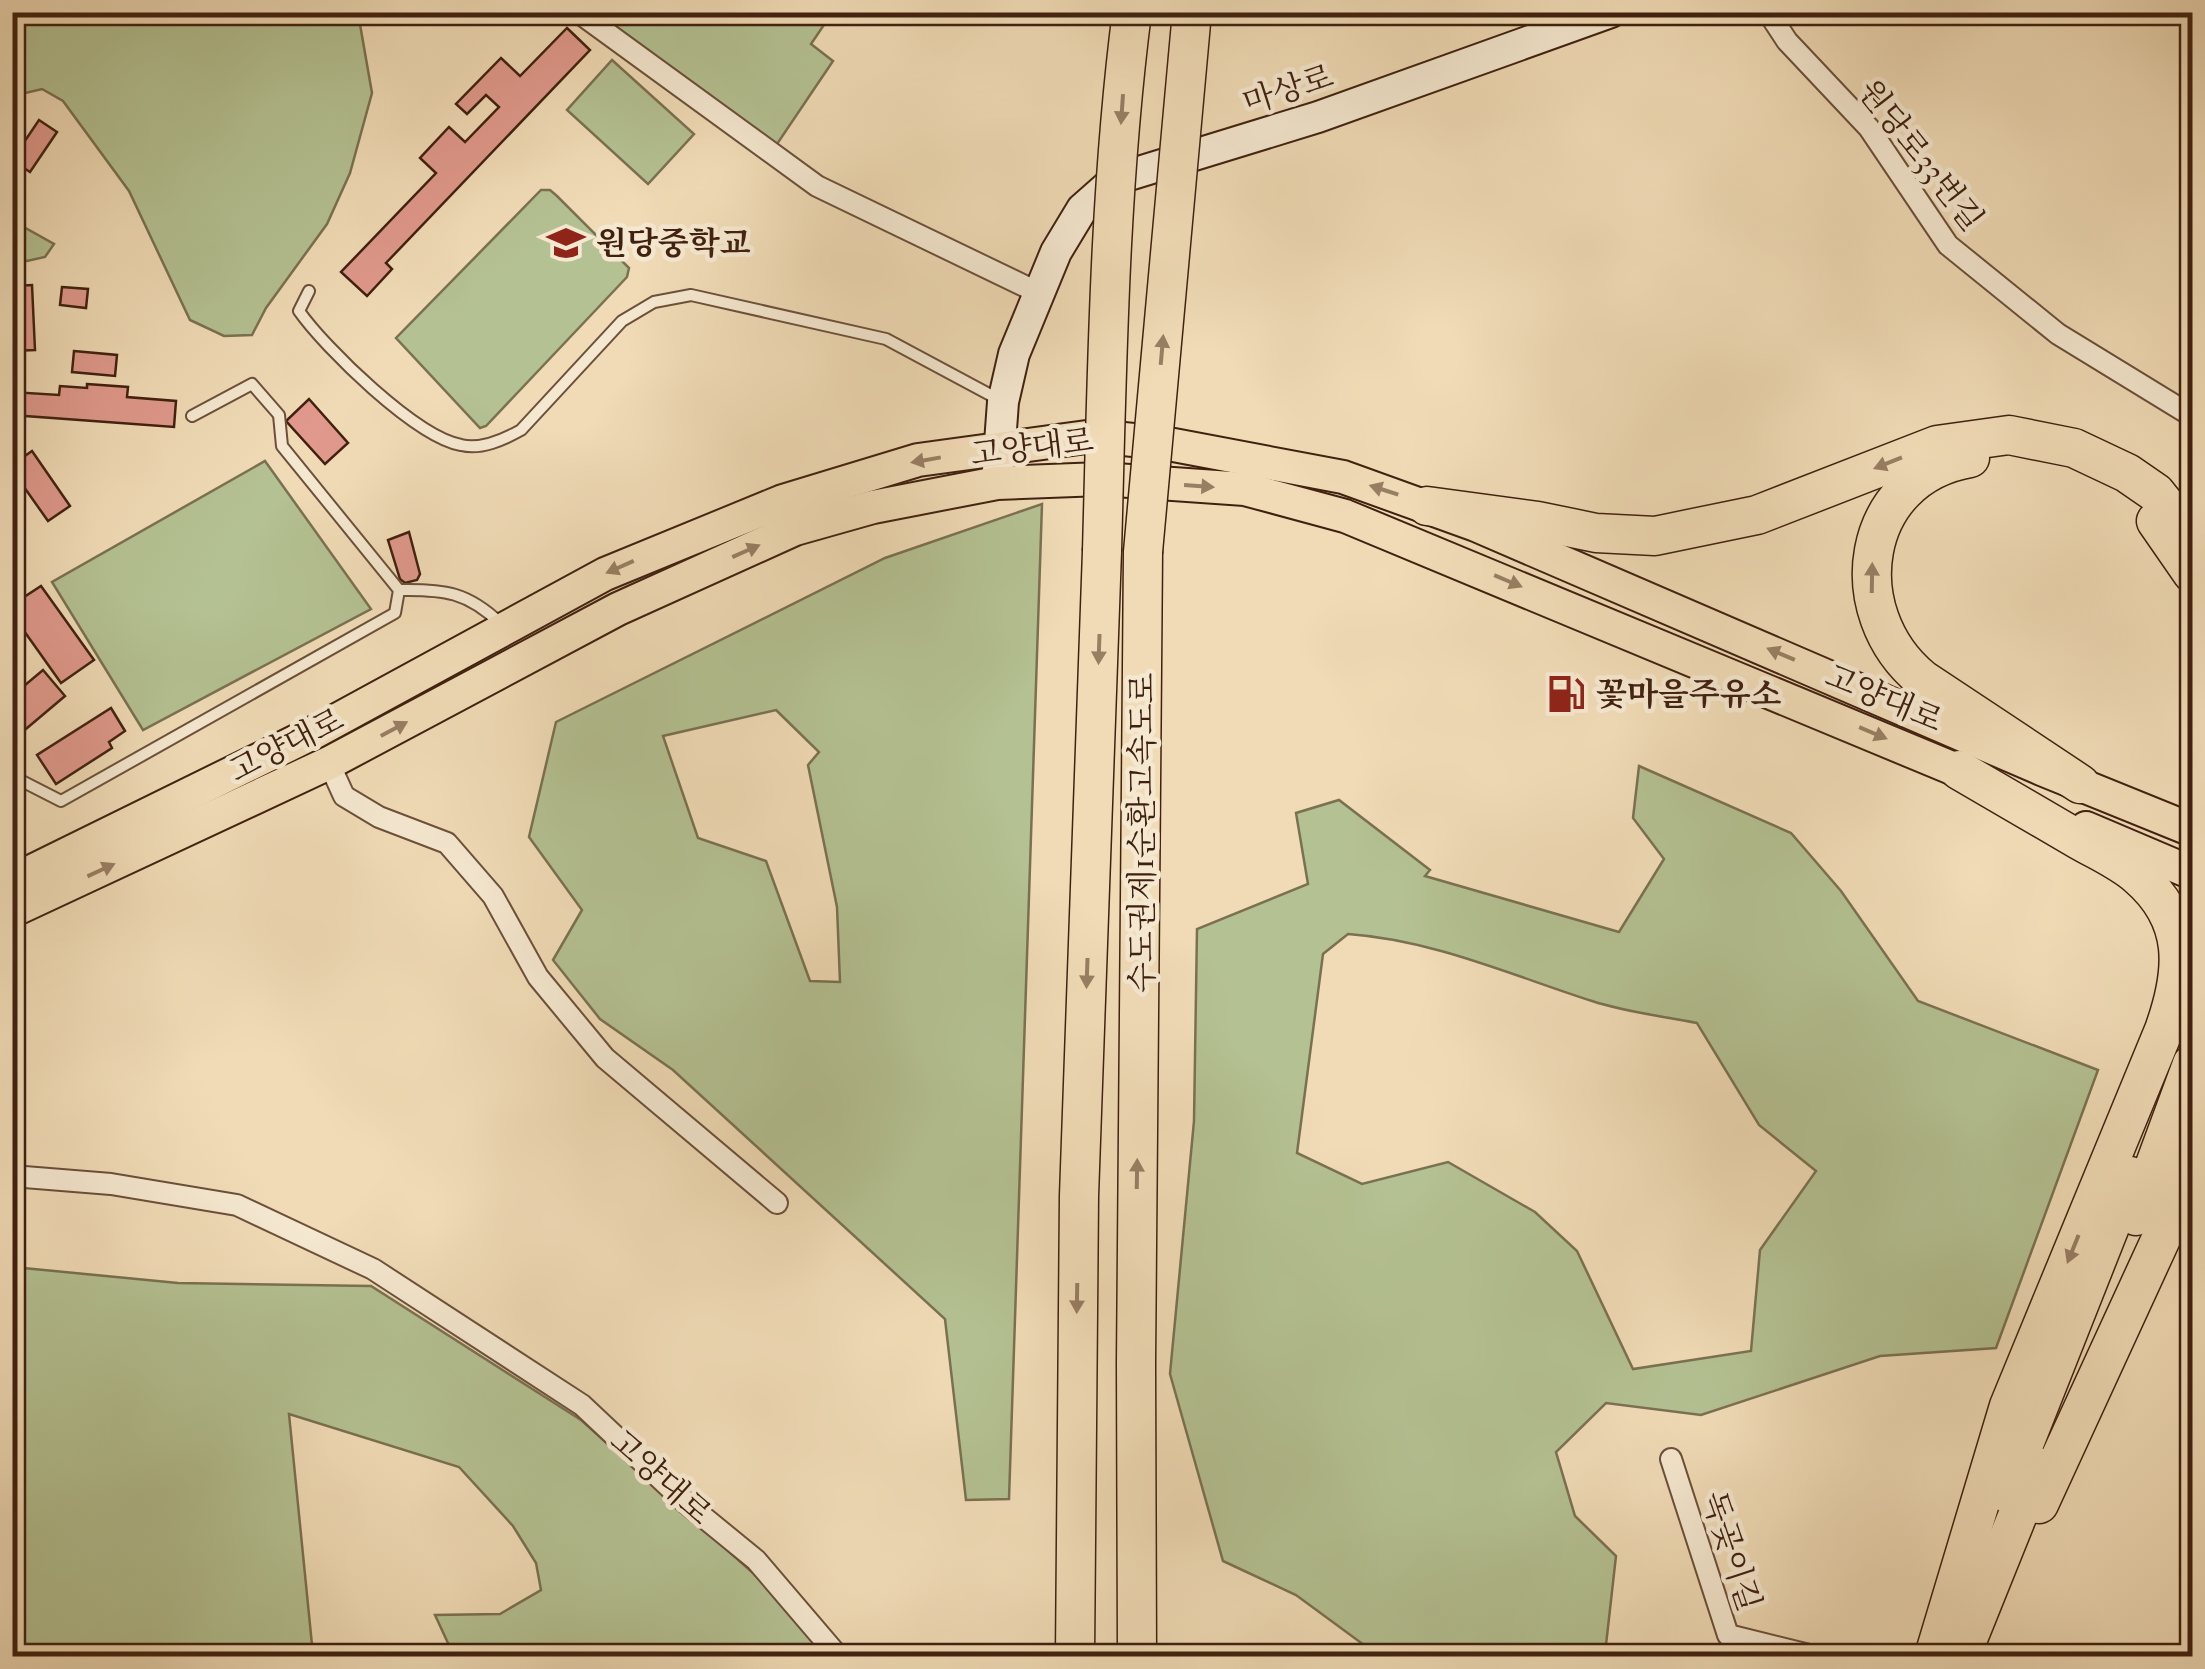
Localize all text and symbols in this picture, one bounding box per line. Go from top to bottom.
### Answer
street label: 마상로 [1238,58,1338,121]
street label: 원당로33번길 [1850,73,1991,238]
one-way arrow [1114,94,1130,126]
school or university icon: 원당중학교 [545,222,587,264]
place label: 원당중학교 [596,225,751,262]
one-way arrow [1154,333,1170,365]
street label: 고양대로 [968,422,1096,473]
one-way arrow [910,453,941,468]
one-way arrow [1873,455,1903,471]
one-way arrow [1184,478,1216,494]
one-way arrow [1368,481,1398,496]
one-way arrow [731,543,761,559]
one-way arrow [605,559,635,575]
one-way arrow [1864,562,1880,594]
one-way arrow [1493,574,1523,590]
one-way arrow [1090,633,1106,665]
one-way arrow [1766,646,1796,662]
street label: 고양대로 [1820,657,1948,740]
street label: 수도권제1순환고속도로 [1124,673,1161,993]
fuel station icon: 꽃마을주유소 [1545,673,1587,715]
place label: 꽃마을주유소 [1596,676,1782,713]
street label: 고양대로 [223,701,350,790]
one-way arrow [379,721,408,738]
one-way arrow [1858,726,1888,742]
one-way arrow [87,861,116,878]
one-way arrow [1079,958,1095,990]
one-way arrow [1130,1158,1146,1190]
one-way arrow [2065,1235,2081,1265]
one-way arrow [1068,1283,1084,1315]
street label: 고양대로 [602,1422,719,1533]
street label: 독곶이길 [1695,1487,1768,1616]

